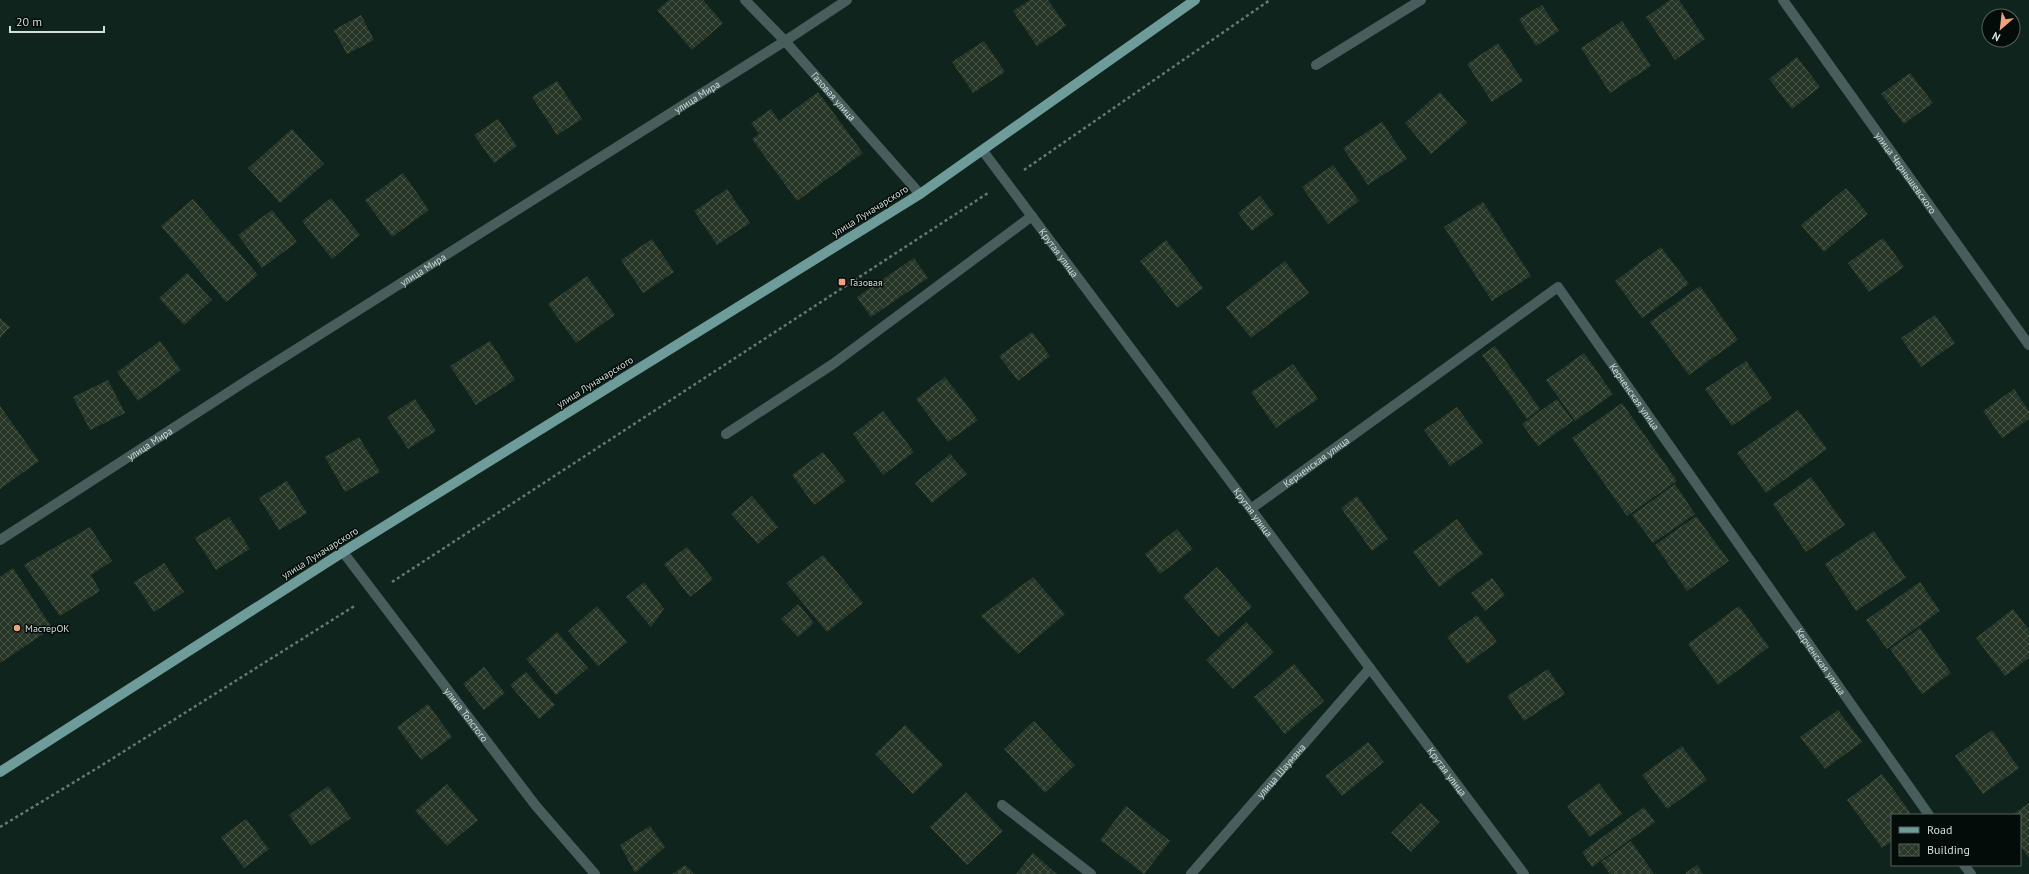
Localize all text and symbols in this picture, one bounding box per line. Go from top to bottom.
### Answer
scale bar [10,8,104,34]
north arrow [1981,8,2021,48]
text: 20 m [16,14,42,29]
text: N [1990,29,2003,45]
street label: Газовая улица [809,69,859,123]
street label: улица Мира [671,77,722,116]
street label: улица Чернышевского [1872,129,1940,216]
street label: улица Луначарского [829,182,911,240]
street label: Крутая улица [1037,226,1082,280]
street label: улица Мира [397,250,448,289]
place label: Газовая [850,276,883,289]
marker: Газовая [837,277,847,287]
street label: улица Луначарского [554,353,636,411]
street label: Керченская улица [1607,360,1663,432]
street label: улица Мира [124,424,175,463]
street label: Керченская улица [1280,433,1352,490]
street label: Крутая улица [1231,485,1276,539]
street label: улица Луначарского [279,524,361,582]
place label: МастерОК [25,622,69,635]
marker: МастерОК [12,623,22,633]
street label: Керченская улица [1793,625,1849,697]
street label: улица Толстого [442,685,491,744]
street label: улица Шаумяна [1254,741,1308,801]
street label: Крутая улица [1425,744,1470,799]
legend [1891,814,2021,866]
text: Road [1927,822,1952,837]
text: Building [1927,842,1970,857]

